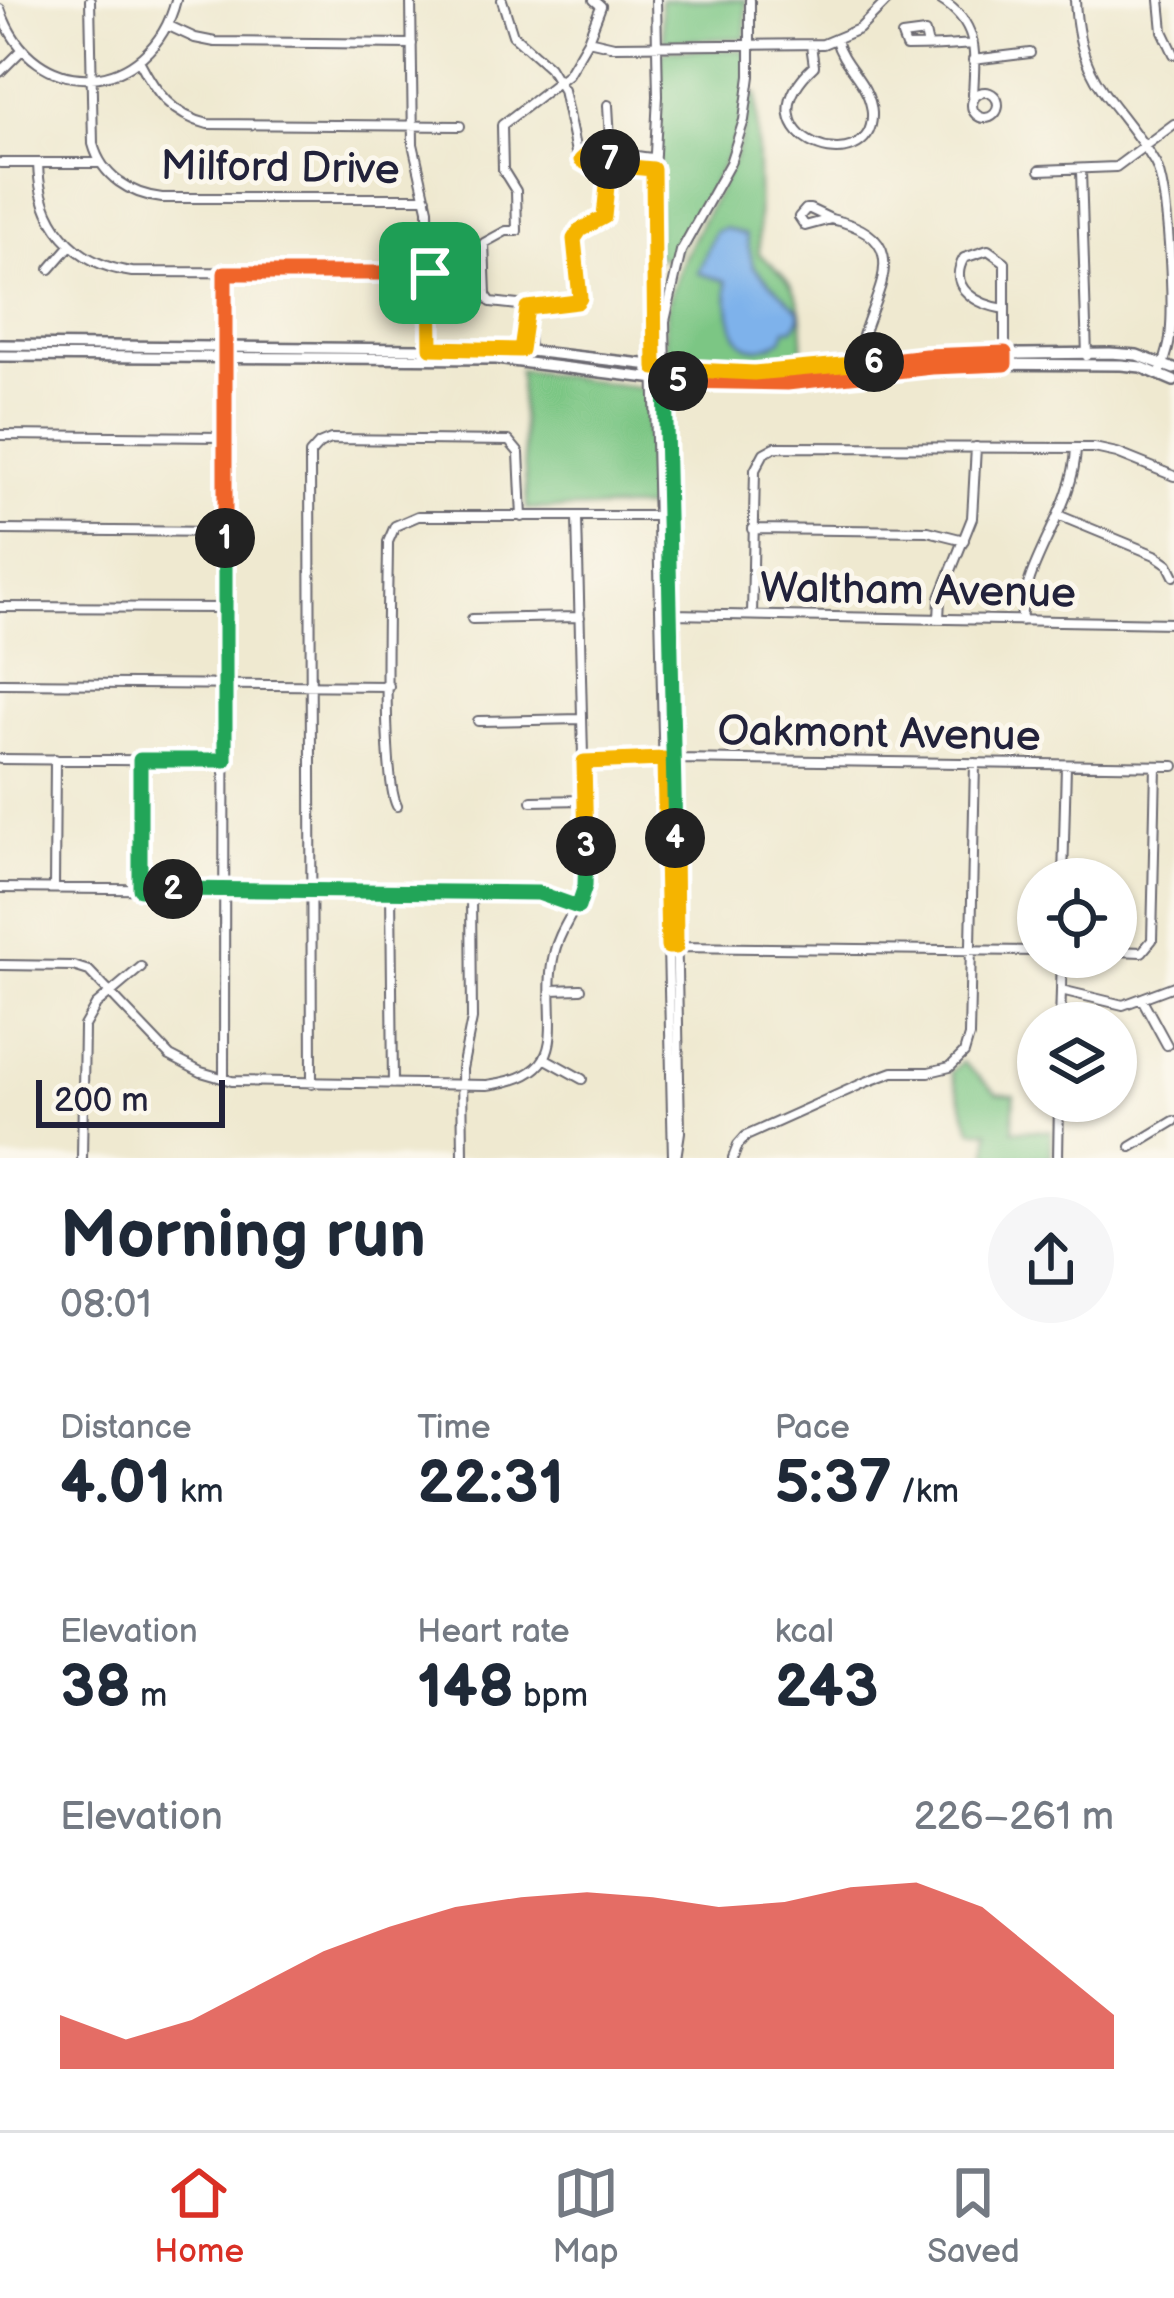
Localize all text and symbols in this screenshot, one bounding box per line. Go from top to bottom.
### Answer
pin: 7 [580,129,640,189]
text: 7 [601,139,619,179]
street label: Milford Drive [160,141,400,196]
pin [379,222,481,324]
icon: arrive [397,240,463,306]
pin: 6 [844,332,904,392]
text: 6 [864,342,884,382]
pin: 5 [648,351,708,411]
text: 5 [668,361,688,401]
pin: 1 [195,508,255,568]
text: 1 [218,518,232,558]
street label: Waltham Avenue [760,563,1076,620]
street label: Oakmont Avenue [717,706,1041,763]
pin: 4 [645,808,705,868]
pin: 3 [556,816,616,876]
text: 4 [665,818,685,858]
text: 3 [576,826,596,866]
map controls [1017,858,1137,1122]
button: locate [1017,858,1137,978]
pin: 2 [143,859,203,919]
text: 2 [163,869,183,909]
button: layers [1017,1002,1137,1122]
scale bar [36,1074,225,1127]
text: 200 m [54,1081,148,1121]
text: Morning run [60,1197,426,1276]
button: share [988,1197,1114,1323]
text: 08:01 [60,1282,152,1329]
text: Distance [60,1408,192,1448]
text: Time [417,1408,490,1448]
text: Pace [775,1408,850,1448]
text: 4.01 [60,1448,171,1520]
text: 22:31 [417,1448,564,1520]
text: 5:37 [775,1448,892,1520]
text: km [171,1472,224,1512]
text: /km [892,1472,959,1512]
text: Elevation [60,1612,198,1652]
text: Heart rate [417,1612,570,1652]
text: kcal [775,1612,834,1652]
text: 38 [60,1652,131,1724]
text: 148 [417,1652,514,1724]
text: 243 [775,1652,879,1724]
text: m [131,1676,167,1716]
text: bpm [514,1676,588,1716]
text: Elevation [60,1794,223,1841]
text: 226–261 m [914,1794,1114,1841]
tab: Home [154,2160,244,2272]
tab: Map [552,2160,619,2272]
tab: Saved [927,2160,1020,2272]

